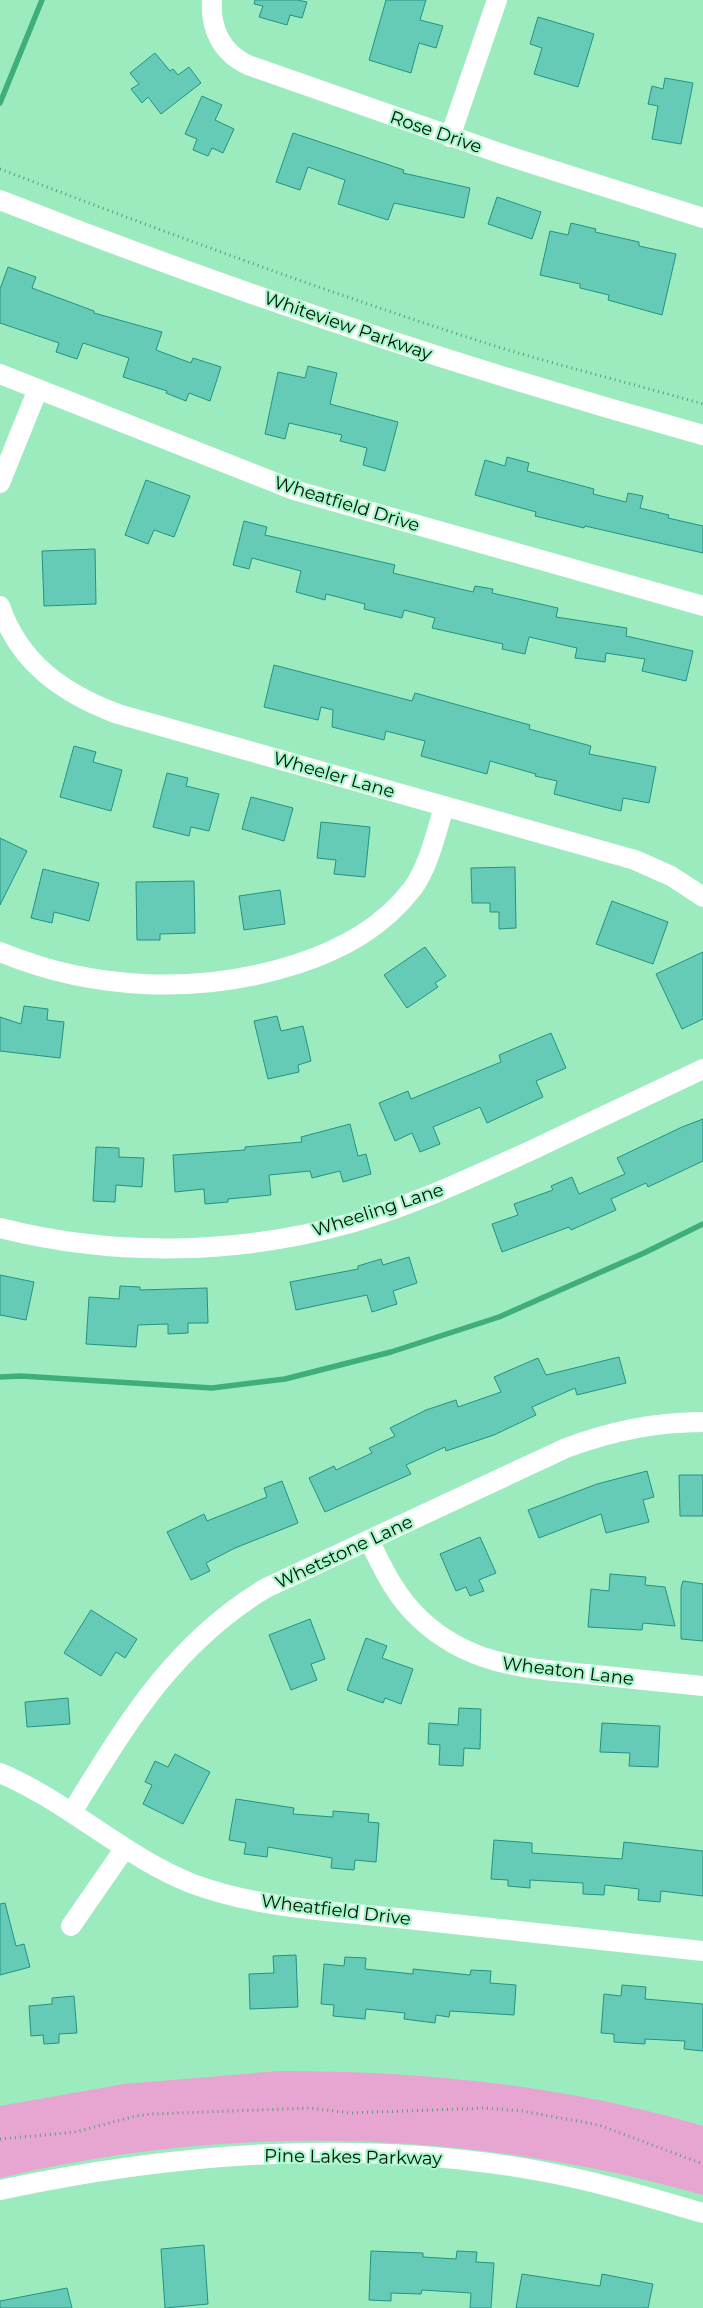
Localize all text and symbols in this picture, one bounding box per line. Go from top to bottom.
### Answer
street label: Rose Drive [387,106,485,158]
street label: Whiteview Parkway [261,287,435,365]
street label: Wheatfield Drive [272,471,422,537]
street label: Wheeler Lane [271,747,397,803]
street label: Wheeling Lane [310,1178,447,1242]
street label: Whetstone Lane [272,1510,416,1593]
street label: Wheaton Lane [501,1652,635,1690]
street label: Wheatfield Drive [260,1890,412,1930]
street label: Pine Lakes Parkway [264,2144,442,2170]

